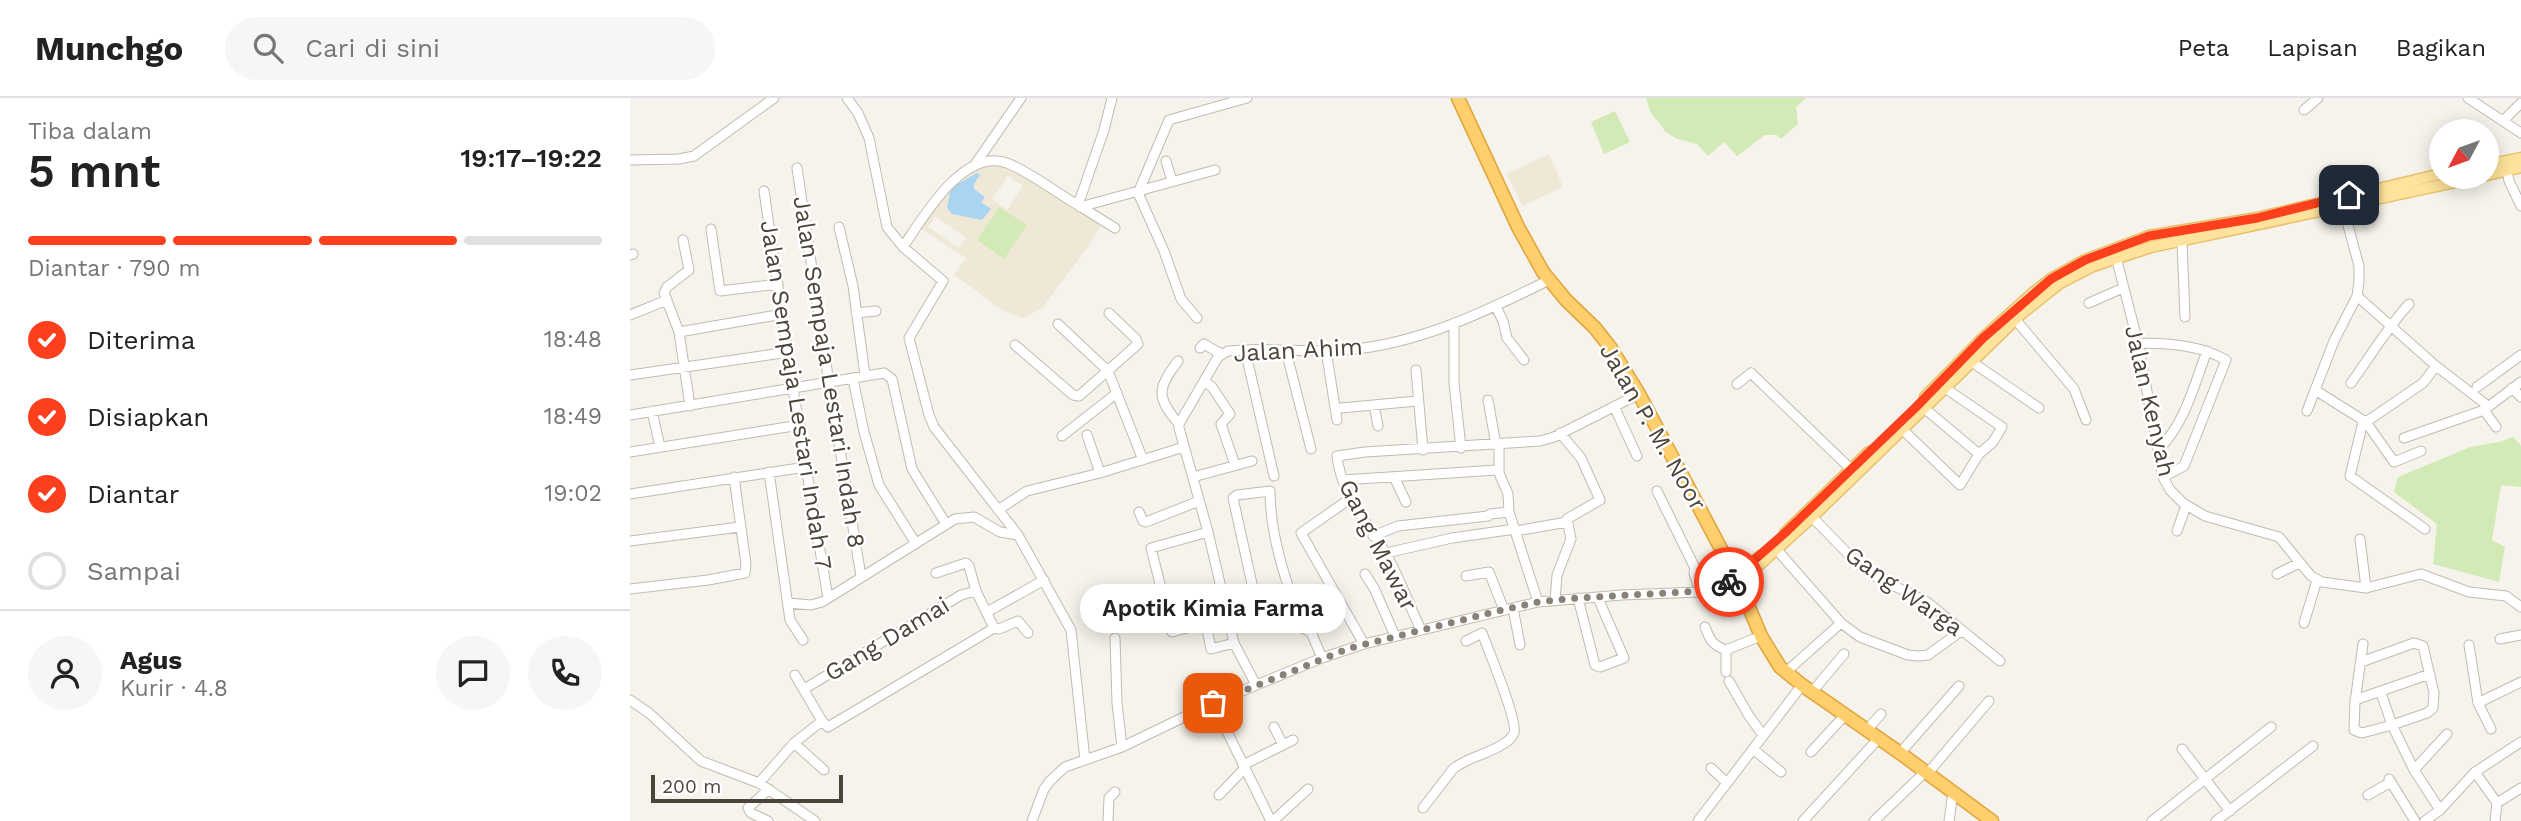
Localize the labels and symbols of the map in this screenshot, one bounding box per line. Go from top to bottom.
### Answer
north arrow [2429,119,2499,189]
pin [2319,165,2379,225]
street label: Jalan Sempaja Lestari Indah 8 [787,194,871,550]
street label: Jalan Sempaja Lestari Indah 7 [755,218,837,572]
street label: Jalan Kenyah [2119,323,2181,479]
street label: Jalan Ahim [1233,333,1363,367]
street label: Jalan P. M. Noor [1594,339,1712,516]
street label: Gang Mawar [1333,475,1423,616]
street label: Gang Warga [1840,540,1968,642]
courier [1694,547,1764,617]
callout: Apotik Kimia Farma [1080,584,1346,633]
street label: Gang Damai [820,591,954,687]
pin [1183,673,1243,733]
scale bar [651,772,844,804]

